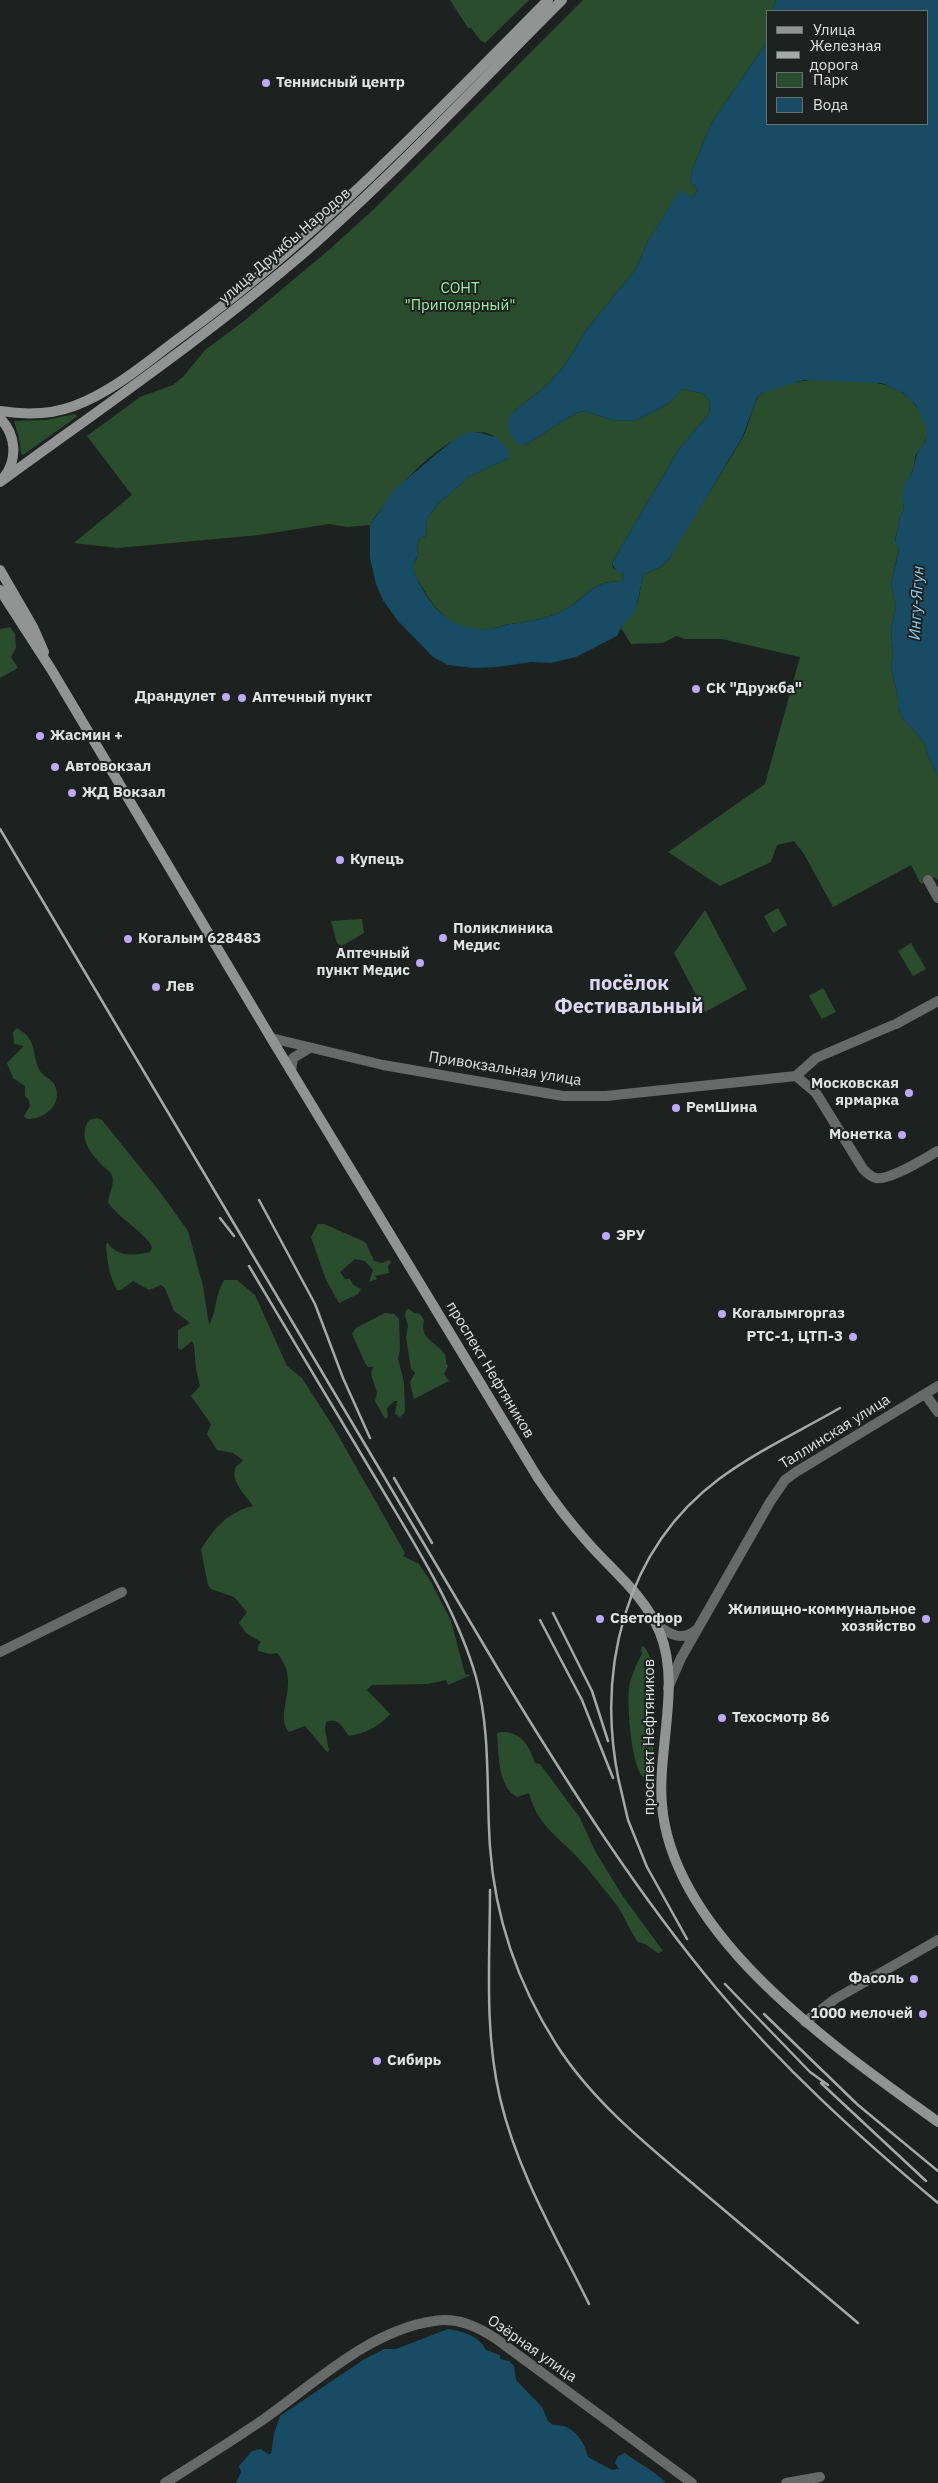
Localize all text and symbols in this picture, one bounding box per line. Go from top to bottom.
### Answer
legend [766,10,928,125]
text: Улица [813,20,855,39]
text: Железная дорога [810,36,881,74]
text: Парк [813,70,848,89]
place label: Теннисный центр [276,74,405,92]
marker: Теннисный центр [260,77,272,89]
text: Вода [813,95,848,114]
street label: улица Дружбы Народов [216,184,354,308]
park label: СОНТ "Приполярный" [404,280,516,315]
water label: Ингу-Ягун [905,565,929,641]
place label: СК "Дружба" [706,680,802,698]
marker: СК "Дружба" [690,683,702,695]
place label: Драндулет [135,688,216,706]
place label: Аптечный пункт [252,689,372,707]
marker: Драндулет [220,691,232,703]
marker: Аптечный пункт [236,692,248,704]
place label: Жасмин + [50,727,123,745]
marker: Жасмин + [34,730,46,742]
place label: Автовокзал [65,758,151,776]
marker: Автовокзал [49,761,61,773]
place label: ЖД Вокзал [82,784,166,802]
marker: ЖД Вокзал [66,787,78,799]
place label: Купецъ [350,851,404,869]
marker: Купецъ [334,854,346,866]
place label: Поликлиника Медис [453,920,553,955]
place label: Когалым 628483 [138,930,261,948]
marker: Поликлиника Медис [437,932,449,944]
marker: Когалым 628483 [122,933,134,945]
place label: Аптечный пункт Медис [317,945,410,980]
marker: Аптечный пункт Медис [414,957,426,969]
district label: посёлок Фестивальный [555,972,703,1019]
place label: Лев [166,978,194,996]
marker: Лев [150,981,162,993]
street label: Привокзальная улица [427,1048,583,1090]
place label: Московская ярмарка [811,1075,899,1110]
marker: Московская ярмарка [903,1087,915,1099]
place label: РемШина [686,1099,757,1117]
marker: РемШина [670,1102,682,1114]
place label: Монетка [829,1126,892,1144]
marker: Монетка [896,1129,908,1141]
place label: ЭРУ [616,1227,645,1245]
marker: ЭРУ [600,1230,612,1242]
street label: проспект Нефтяников [442,1298,538,1442]
place label: Когалымгоргаз [732,1305,845,1323]
marker: Когалымгоргаз [716,1308,728,1320]
place label: РТС-1, ЦТП-3 [747,1328,843,1346]
marker: РТС-1, ЦТП-3 [847,1331,859,1343]
street label: Таллинская улица [776,1391,894,1473]
place label: Жилищно-коммунальное хозяйство [728,1601,916,1636]
place label: Светофор [610,1610,682,1628]
marker: Светофор [594,1613,606,1625]
marker: Жилищно-коммунальное хозяйство [920,1613,932,1625]
street label: проспект Нефтяников [641,1659,659,1815]
place label: Техосмотр 86 [732,1709,830,1727]
marker: Техосмотр 86 [716,1712,728,1724]
place label: Фасоль [848,1970,904,1988]
marker: Фасоль [908,1973,920,1985]
place label: 1000 мелочей [810,2005,913,2023]
marker: 1000 мелочей [917,2008,929,2020]
place label: Сибирь [387,2052,441,2070]
marker: Сибирь [371,2055,383,2067]
street label: Озёрная улица [484,2312,580,2386]

